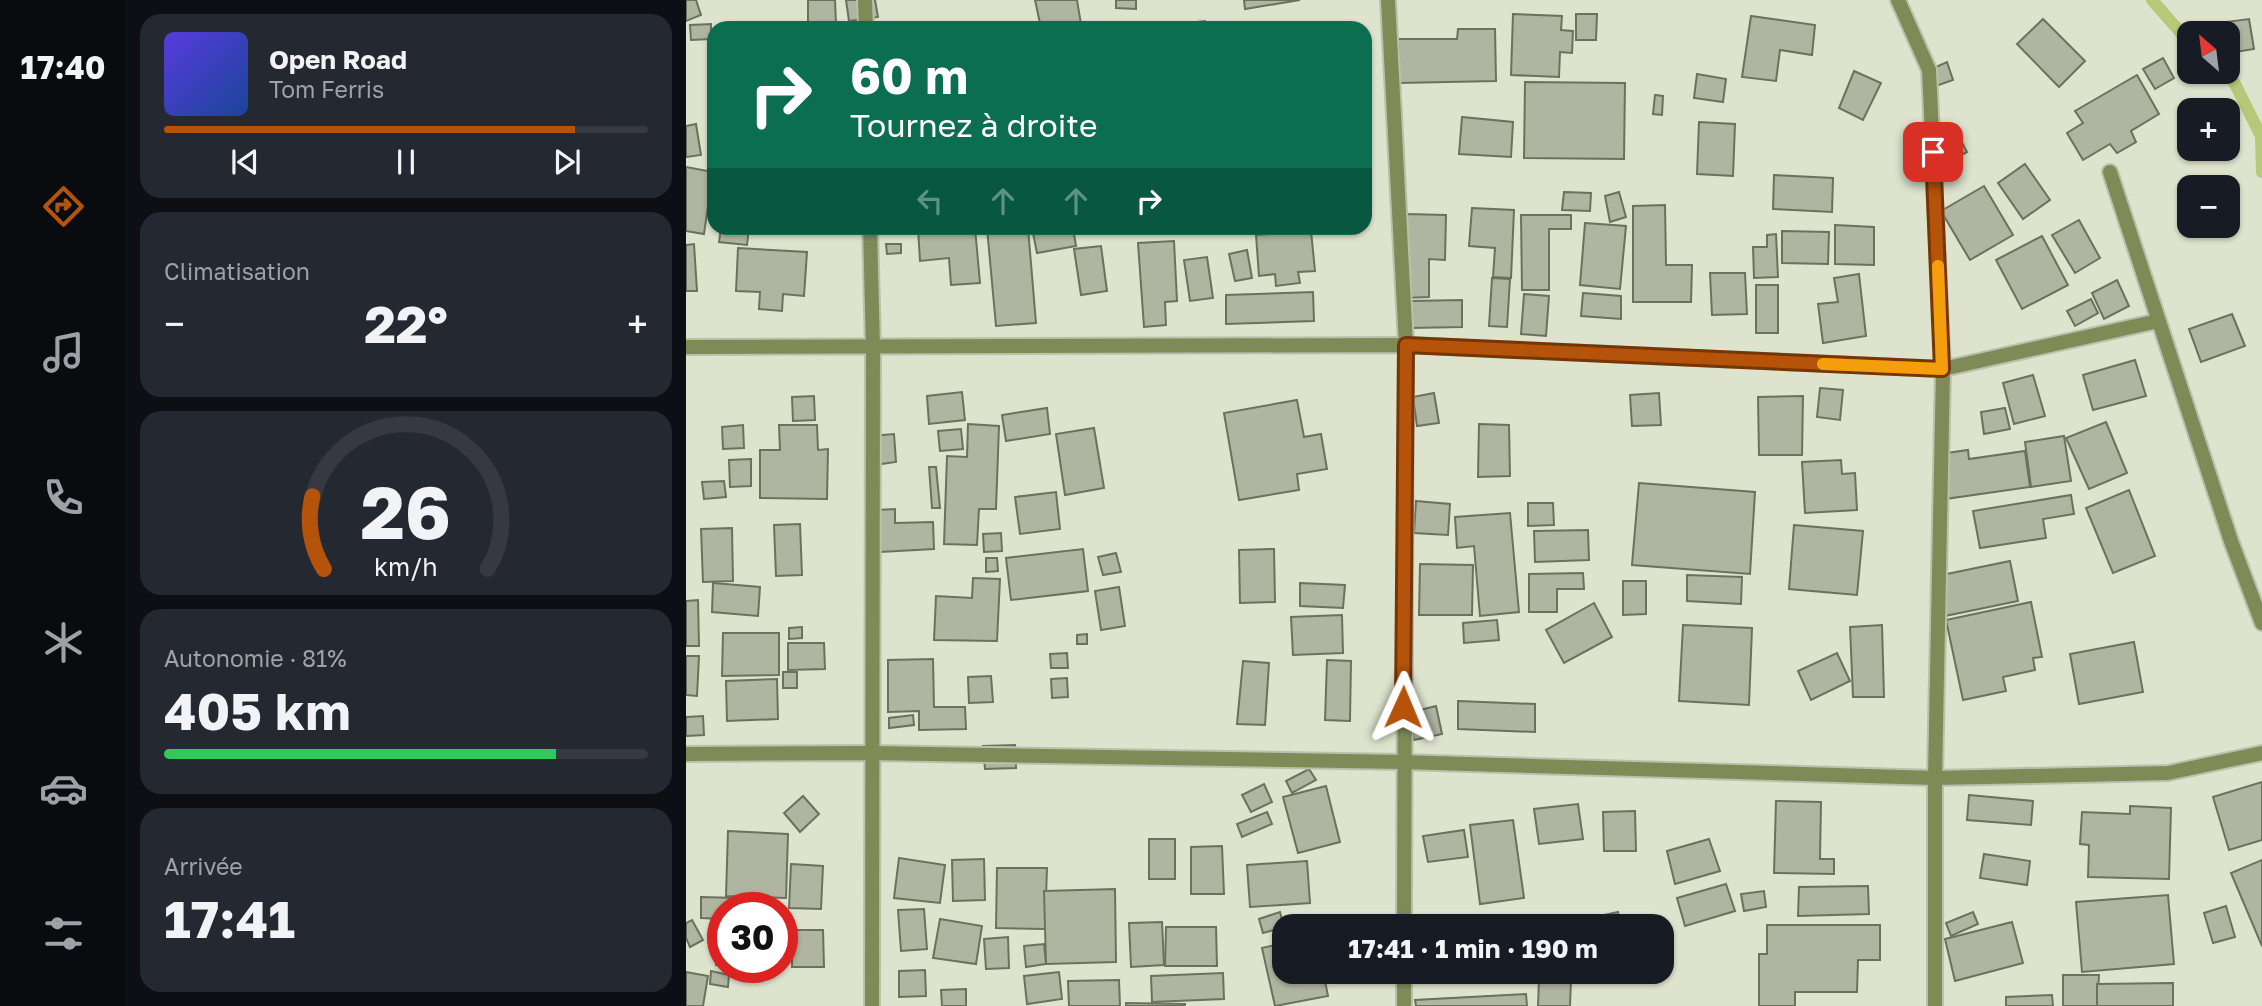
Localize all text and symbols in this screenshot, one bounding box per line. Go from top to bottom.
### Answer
north arrow [2177,21,2240,84]
map controls [2177,21,2240,238]
text: Open Road [269,44,407,75]
text: 60 m [850,46,968,105]
text: 17:40 [21,48,105,86]
icon: right [735,49,826,140]
text: Tom Ferris [269,75,384,103]
button: + [2177,98,2240,161]
text: Tournez à droite [850,106,1098,144]
pin [1903,122,1963,182]
icon: arrive [1914,133,1952,171]
icon: previous [226,143,264,181]
icon: pause [387,143,425,181]
icon: next [548,143,586,181]
button: − [2177,175,2240,238]
icon: directions [39,182,88,231]
icon: left [911,182,949,220]
icon: ahead [984,182,1022,220]
icon: ahead [1057,182,1095,220]
icon: right [1130,182,1168,220]
text: Climatisation [164,257,310,285]
text: 22° [364,292,448,354]
text: − [164,301,185,346]
text: + [627,301,648,346]
icon: music [39,328,88,377]
text: 26 [361,468,451,555]
icon: phone [39,473,88,522]
text: km/h [374,551,438,582]
icon: climate [39,618,88,667]
text: Autonomie · 81% [164,644,347,672]
position arrow [1366,670,1440,744]
text: 405 km [164,679,351,741]
icon: car [39,764,88,813]
text: Arrivée [164,852,243,880]
text: 17:41 [164,887,295,949]
speed limit sign: 30 [707,892,798,983]
icon: filters [39,909,88,958]
text: 17:41 · 1 min · 190 m [1348,933,1598,964]

